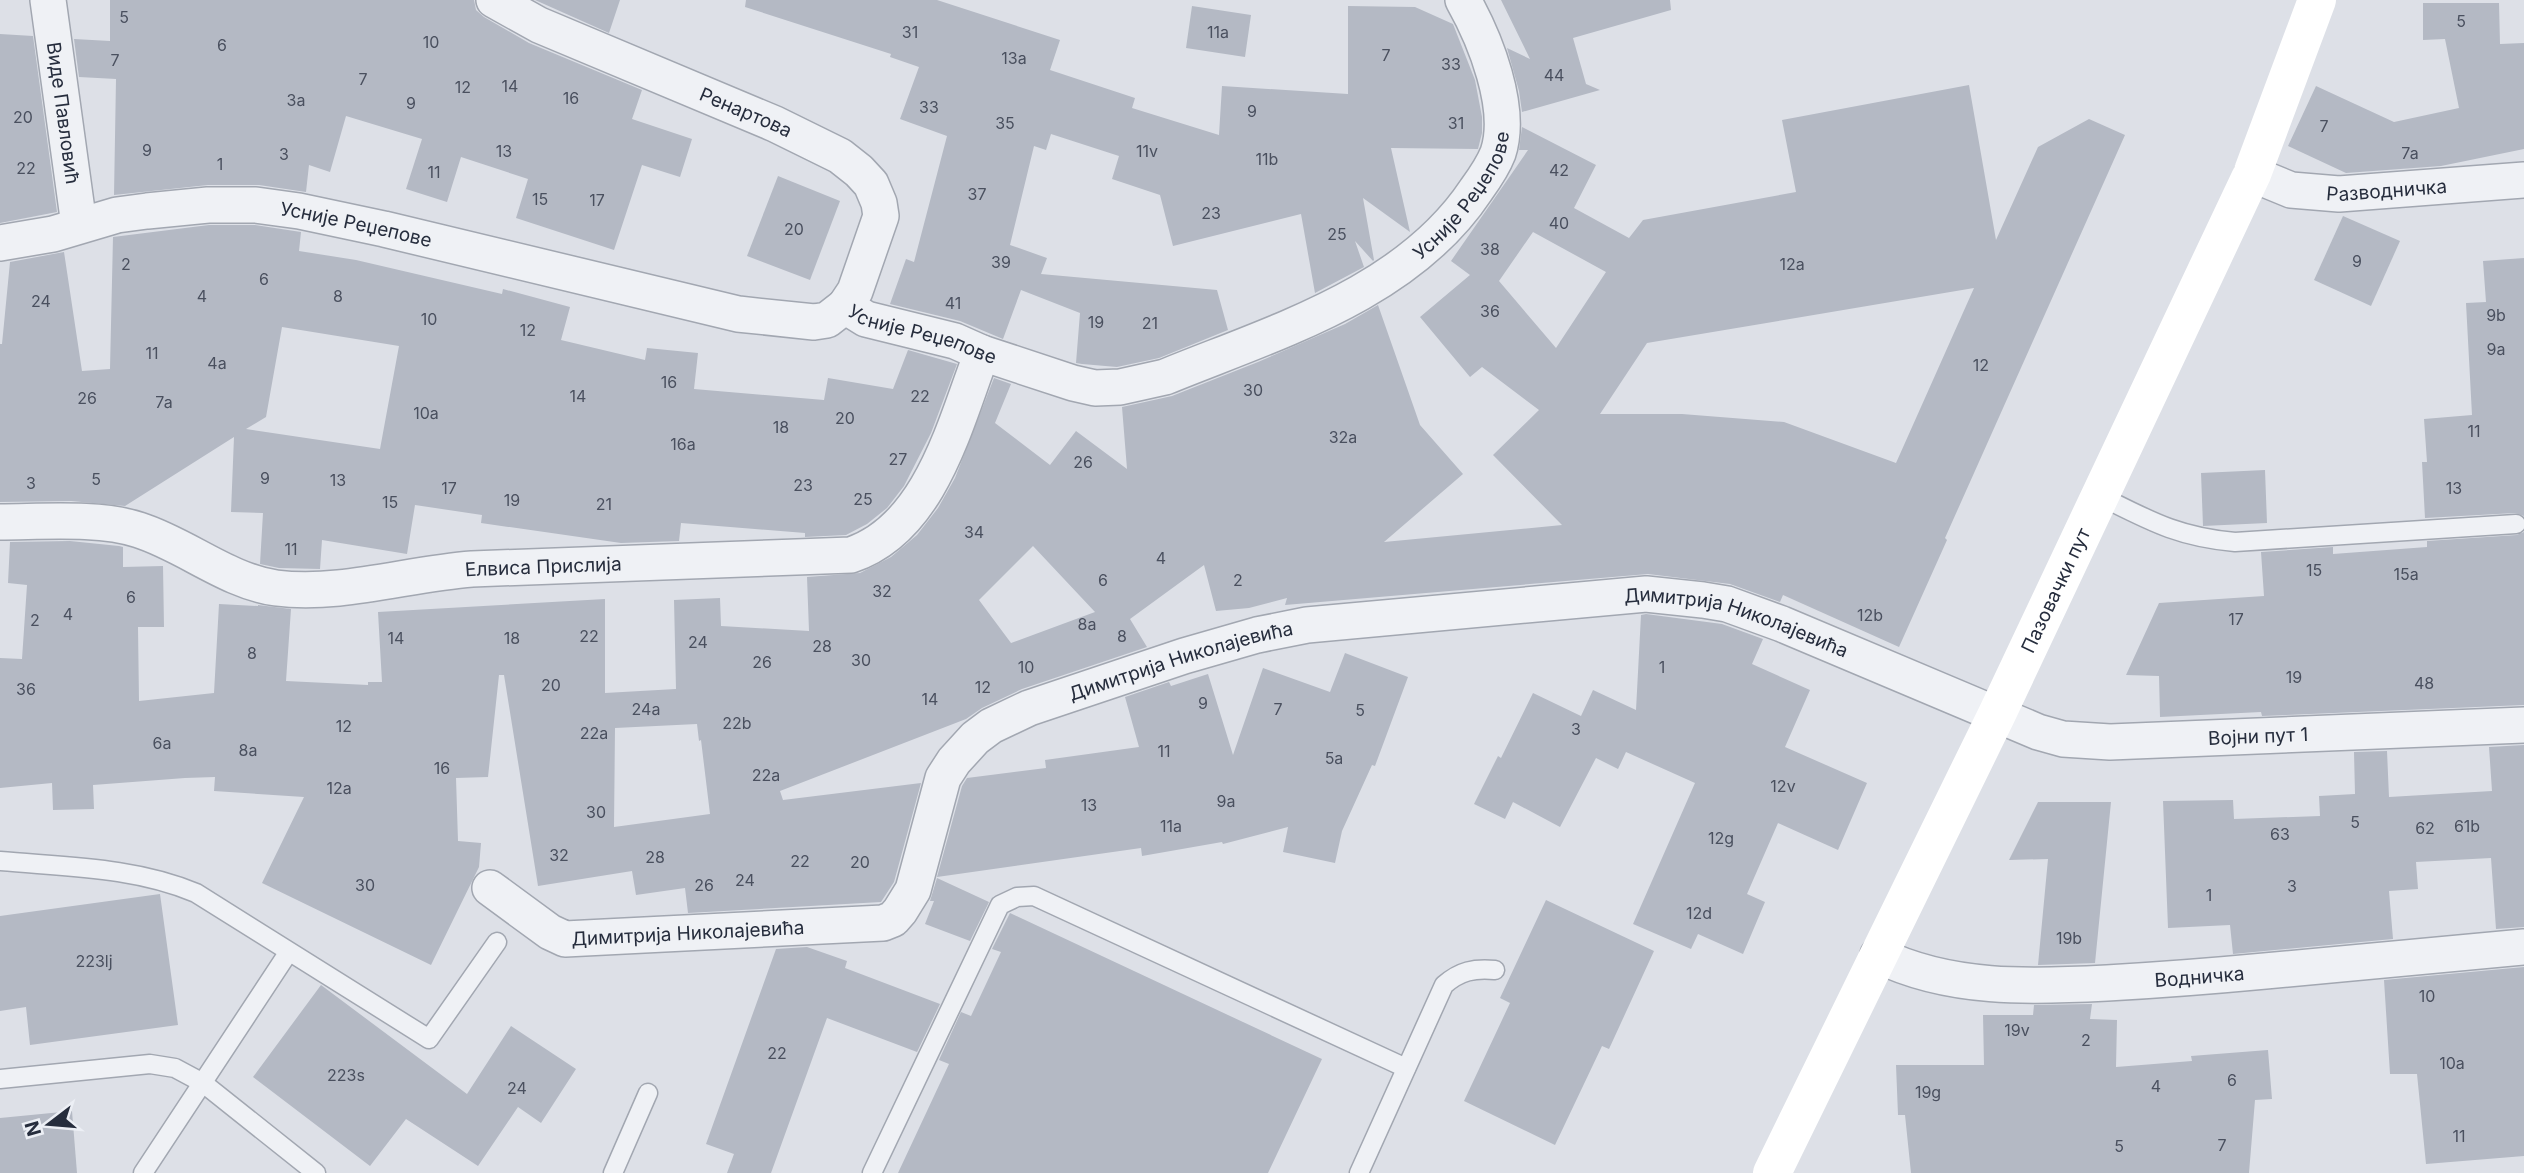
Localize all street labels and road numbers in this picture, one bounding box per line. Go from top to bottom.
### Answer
street label: Виде Павловић [42,40,85,185]
street label: Ренартова [696,82,796,142]
street label: Усније Реџепове [1408,130,1514,264]
street label: Разводничка [2325,174,2448,206]
street label: Усније Реџепове [279,197,434,252]
street label: Усније Реџепове [844,299,999,368]
street label: Пазовачки пут [2016,524,2095,657]
street label: Елвиса Прислија [464,552,622,581]
street label: Димитрија Николајевића [1623,582,1852,662]
street label: Димитрија Николајевића [1066,617,1295,705]
street label: Војни пут 1 [2208,722,2309,749]
street label: Димитрија Николајевића [571,915,805,950]
street label: Водничка [2154,961,2245,992]

